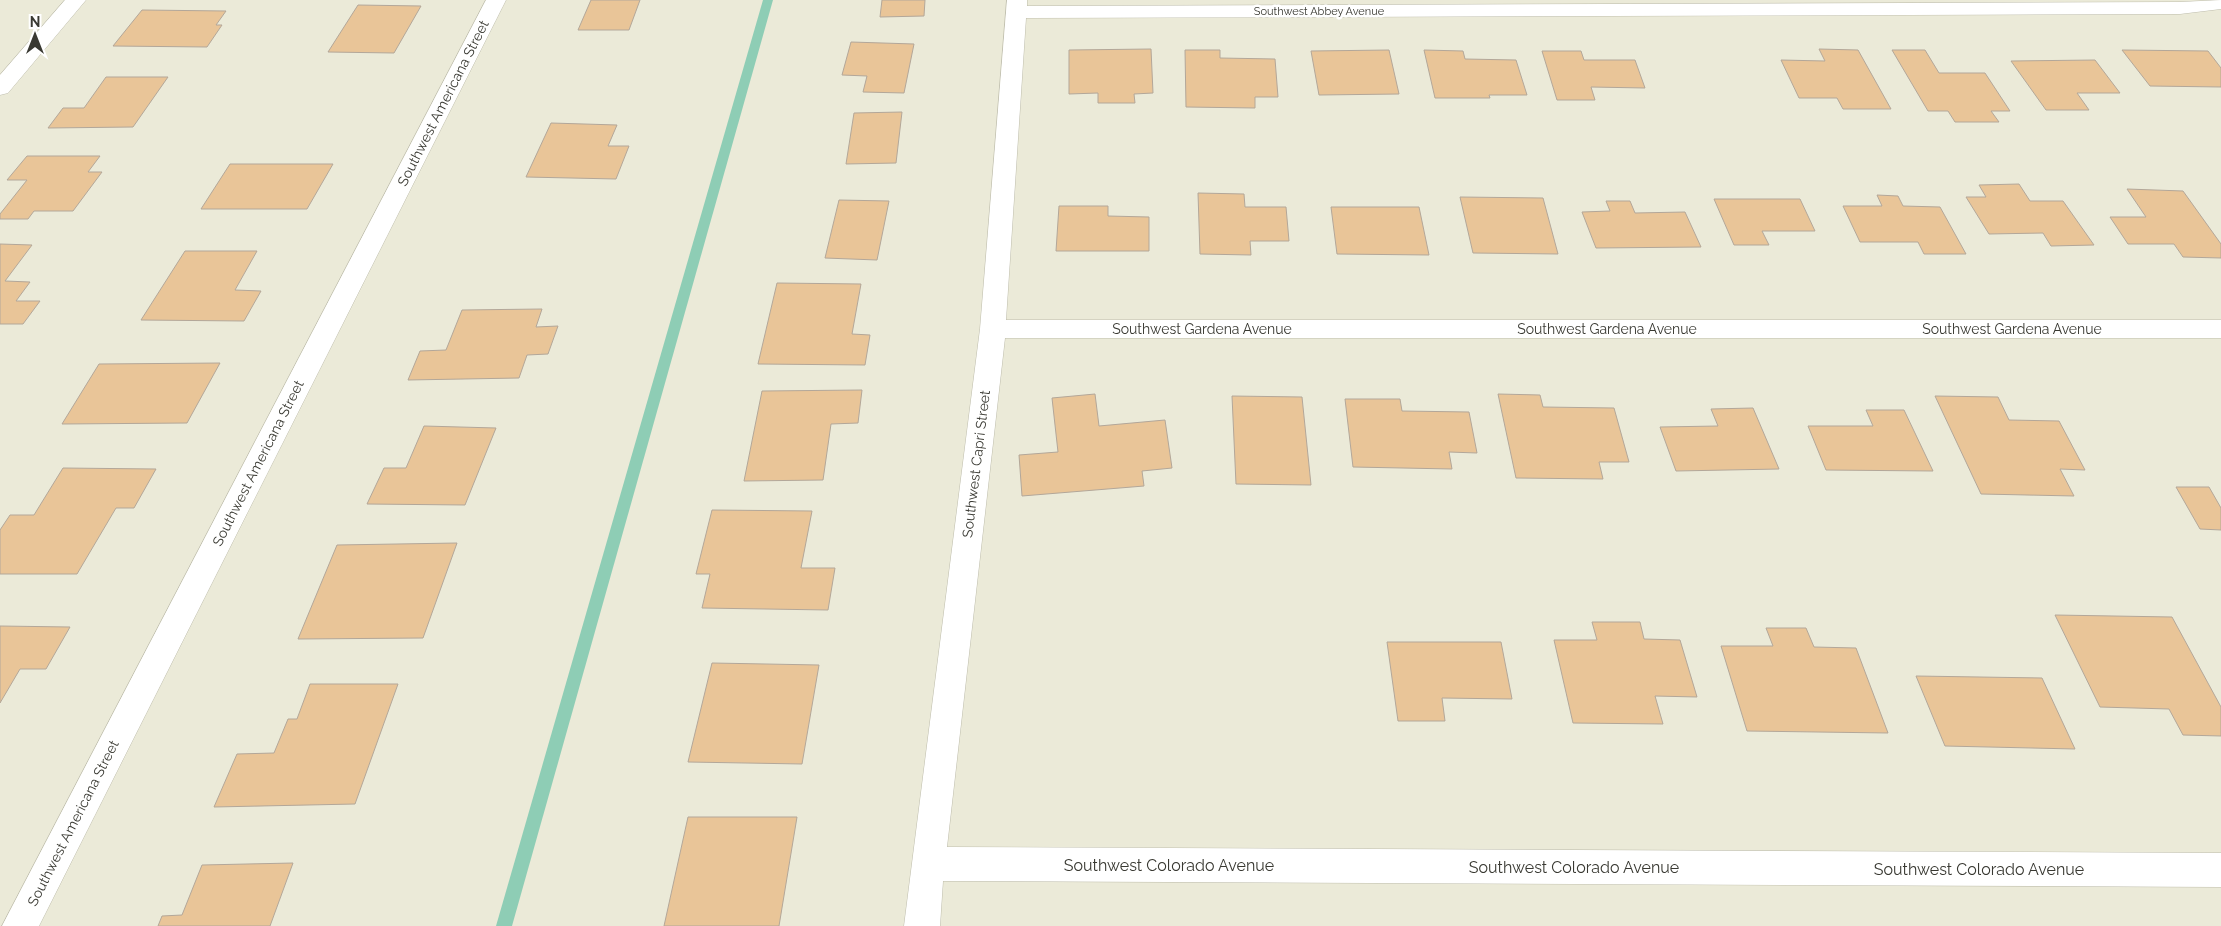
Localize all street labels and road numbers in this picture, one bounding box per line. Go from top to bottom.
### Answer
street label: Southwest Abbey Avenue [1254,5,1385,18]
street label: Southwest Americana Street [394,17,492,189]
street label: Southwest Gardena Avenue [1112,321,1292,337]
street label: Southwest Gardena Avenue [1517,321,1697,337]
street label: Southwest Gardena Avenue [1922,321,2102,337]
street label: Southwest Americana Street [209,377,307,549]
street label: Southwest Capri Street [959,389,993,539]
street label: Southwest Americana Street [24,737,122,909]
street label: Southwest Colorado Avenue [1064,856,1274,875]
street label: Southwest Colorado Avenue [1469,858,1679,877]
street label: Southwest Colorado Avenue [1874,860,2084,879]

